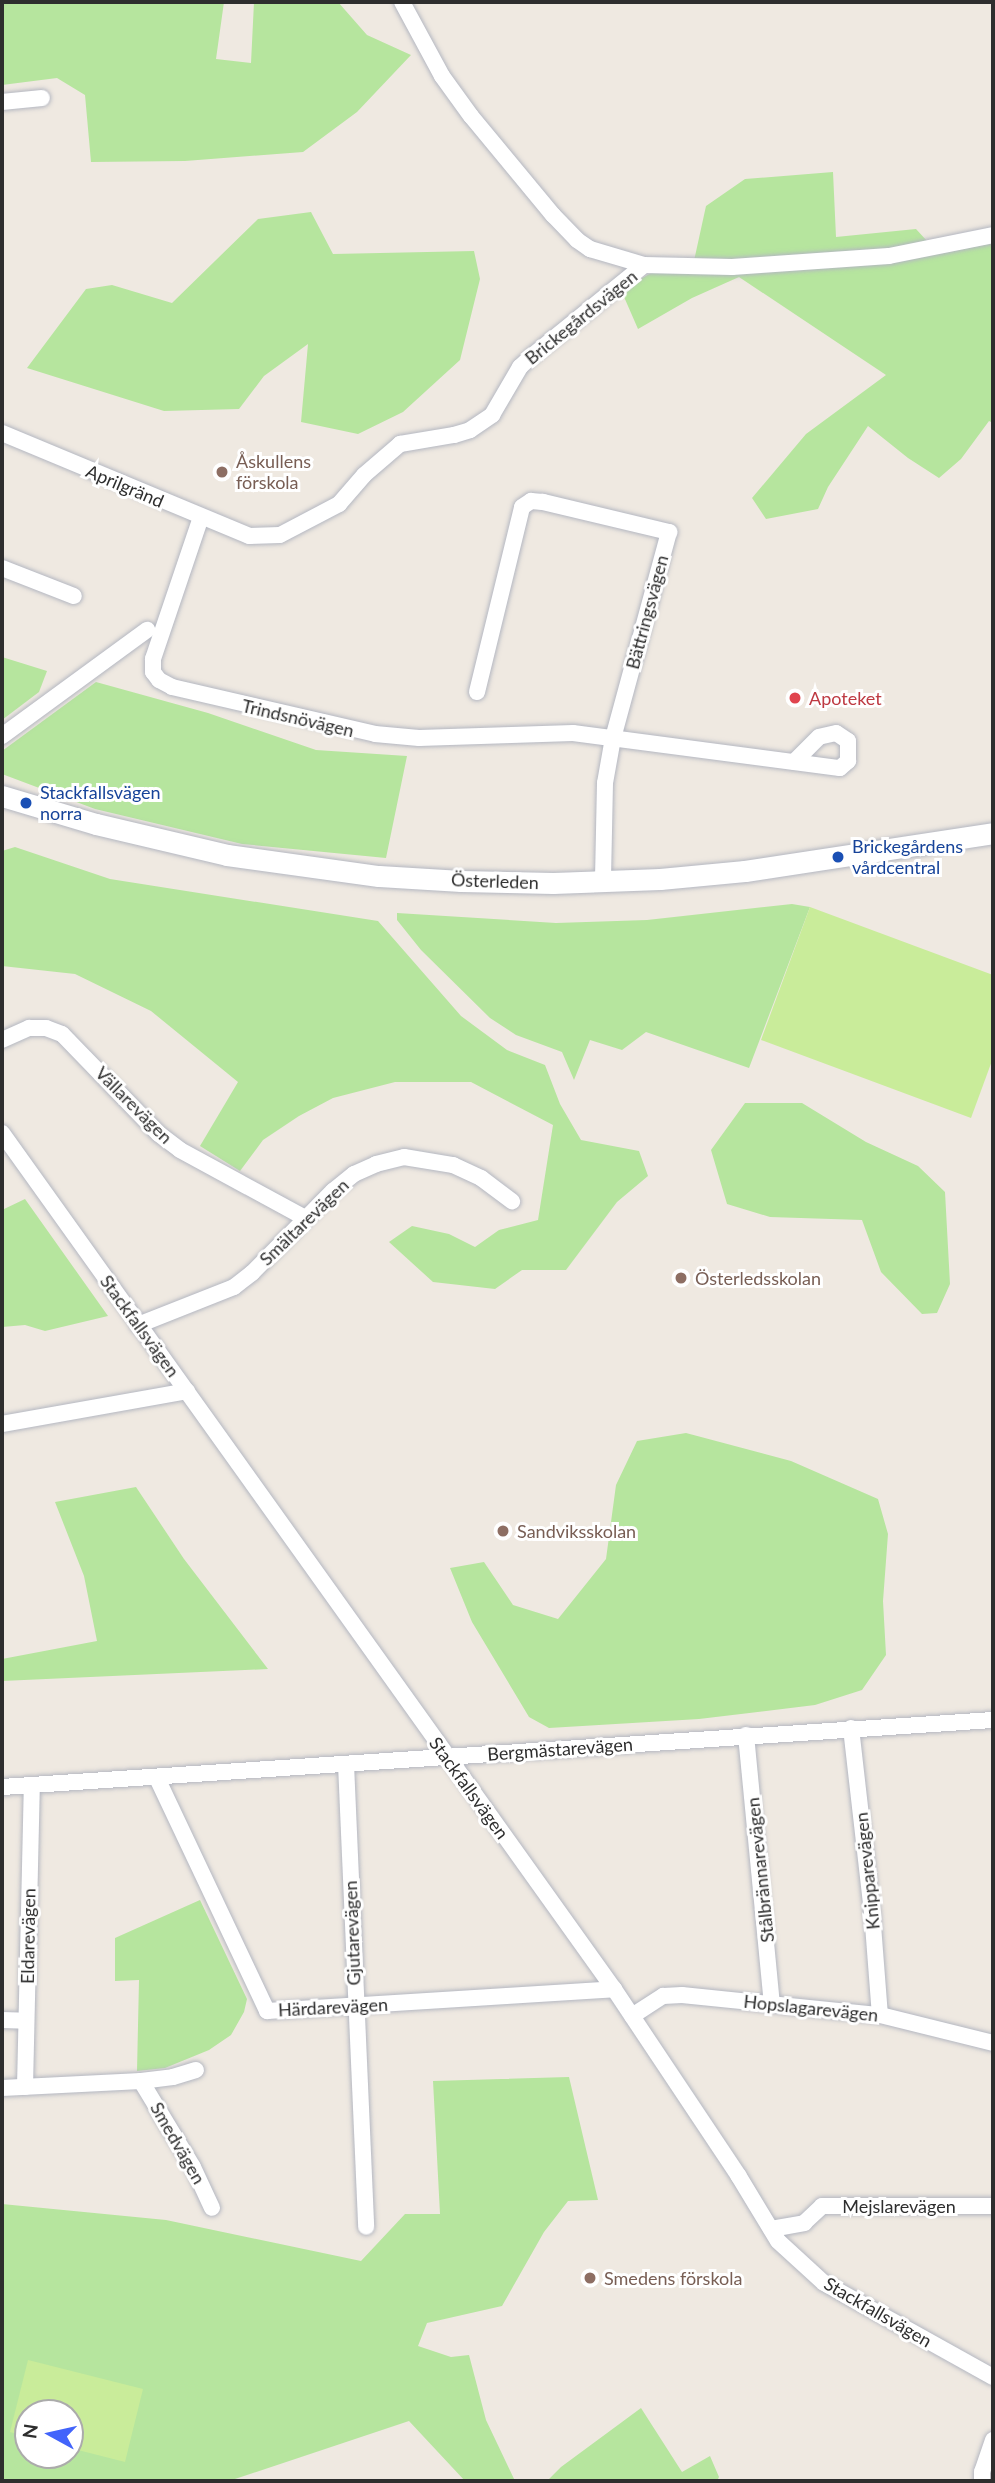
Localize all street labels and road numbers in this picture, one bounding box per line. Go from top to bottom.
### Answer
street label: Brickegårdsvägen [521,265,641,369]
street label: Aprilgränd [83,460,167,512]
street label: Bättringsvägen [621,553,673,671]
street label: Trindsnövägen [240,695,356,741]
street label: Österleden [451,869,539,893]
street label: Vällarevägen [91,1062,177,1148]
street label: Smältarevägen [255,1174,353,1270]
street label: Stackfallsvägen [96,1271,184,1381]
street label: Stackfallsvägen [425,1733,513,1843]
street label: Bergmästarevägen [486,1733,634,1765]
street label: Stålbrännarevägen [742,1796,778,1944]
street label: Knipparevägen [850,1811,884,1931]
street label: Gjutarevägen [339,1880,365,1986]
street label: Eldarevägen [16,1888,40,1984]
street label: Hopslagarevägen [743,1990,879,2026]
street label: Härdarevägen [278,1993,388,2021]
street label: Smedvägen [146,2098,210,2188]
street label: Mejslarevägen [842,2195,956,2217]
street label: Stackfallsvägen [820,2272,936,2352]

